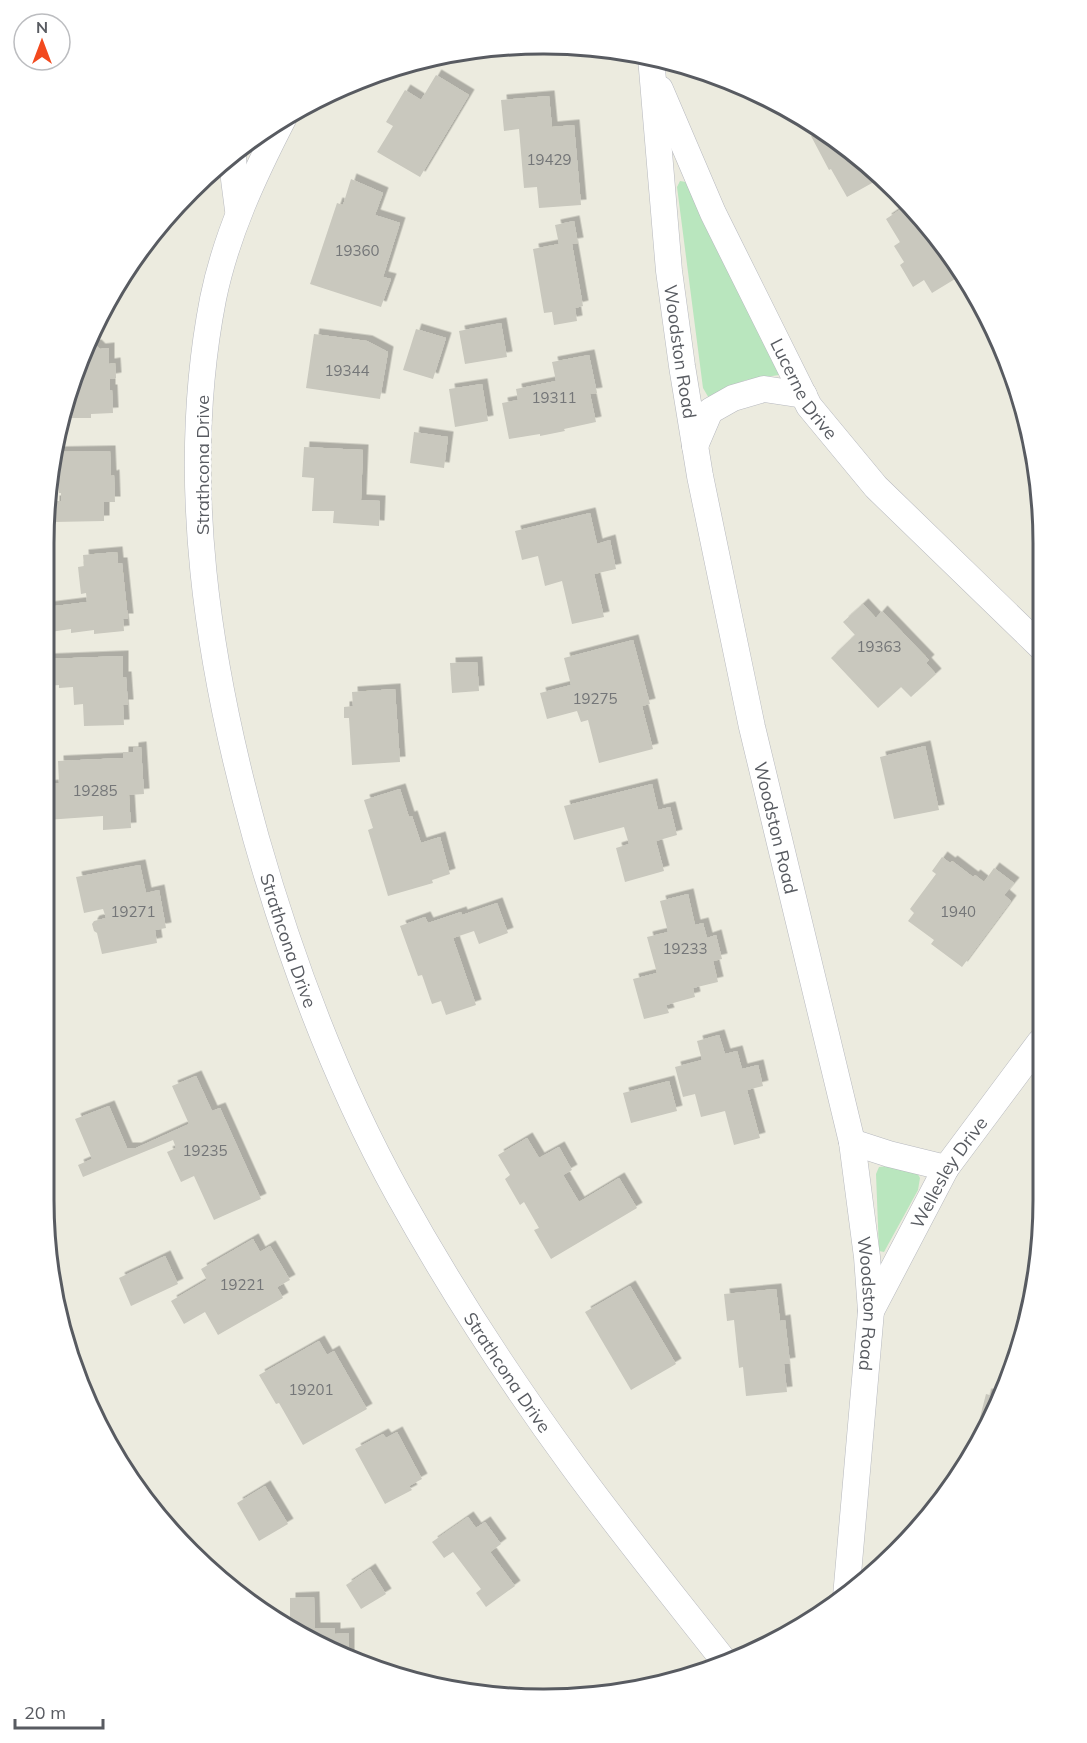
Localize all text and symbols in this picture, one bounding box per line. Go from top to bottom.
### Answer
north arrow [12,12,72,72]
text: N [36,17,48,37]
house number: 19429 [526,150,572,169]
house number: 19360 [334,241,380,260]
street label: Woodston Road [659,283,702,420]
street label: Lucerne Drive [766,334,843,444]
house number: 19344 [324,361,370,380]
house number: 19311 [531,388,577,407]
street label: Strathcona Drive [191,395,214,535]
house number: 19363 [856,637,902,656]
house number: 19275 [572,689,618,708]
street label: Woodston Road [749,759,803,896]
house number: 19285 [72,781,118,800]
street label: Strathcona Drive [255,870,322,1011]
house number: 19271 [110,902,156,921]
house number: 1940 [940,902,976,921]
house number: 19233 [662,939,708,958]
street label: Wellesley Drive [905,1112,992,1232]
house number: 19235 [182,1141,228,1160]
street label: Woodston Road [853,1235,883,1372]
house number: 19221 [219,1275,265,1294]
street label: Strathcona Drive [459,1308,557,1437]
house number: 19201 [288,1380,334,1399]
scale bar [15,1692,104,1730]
text: 20 m [24,1701,66,1724]

